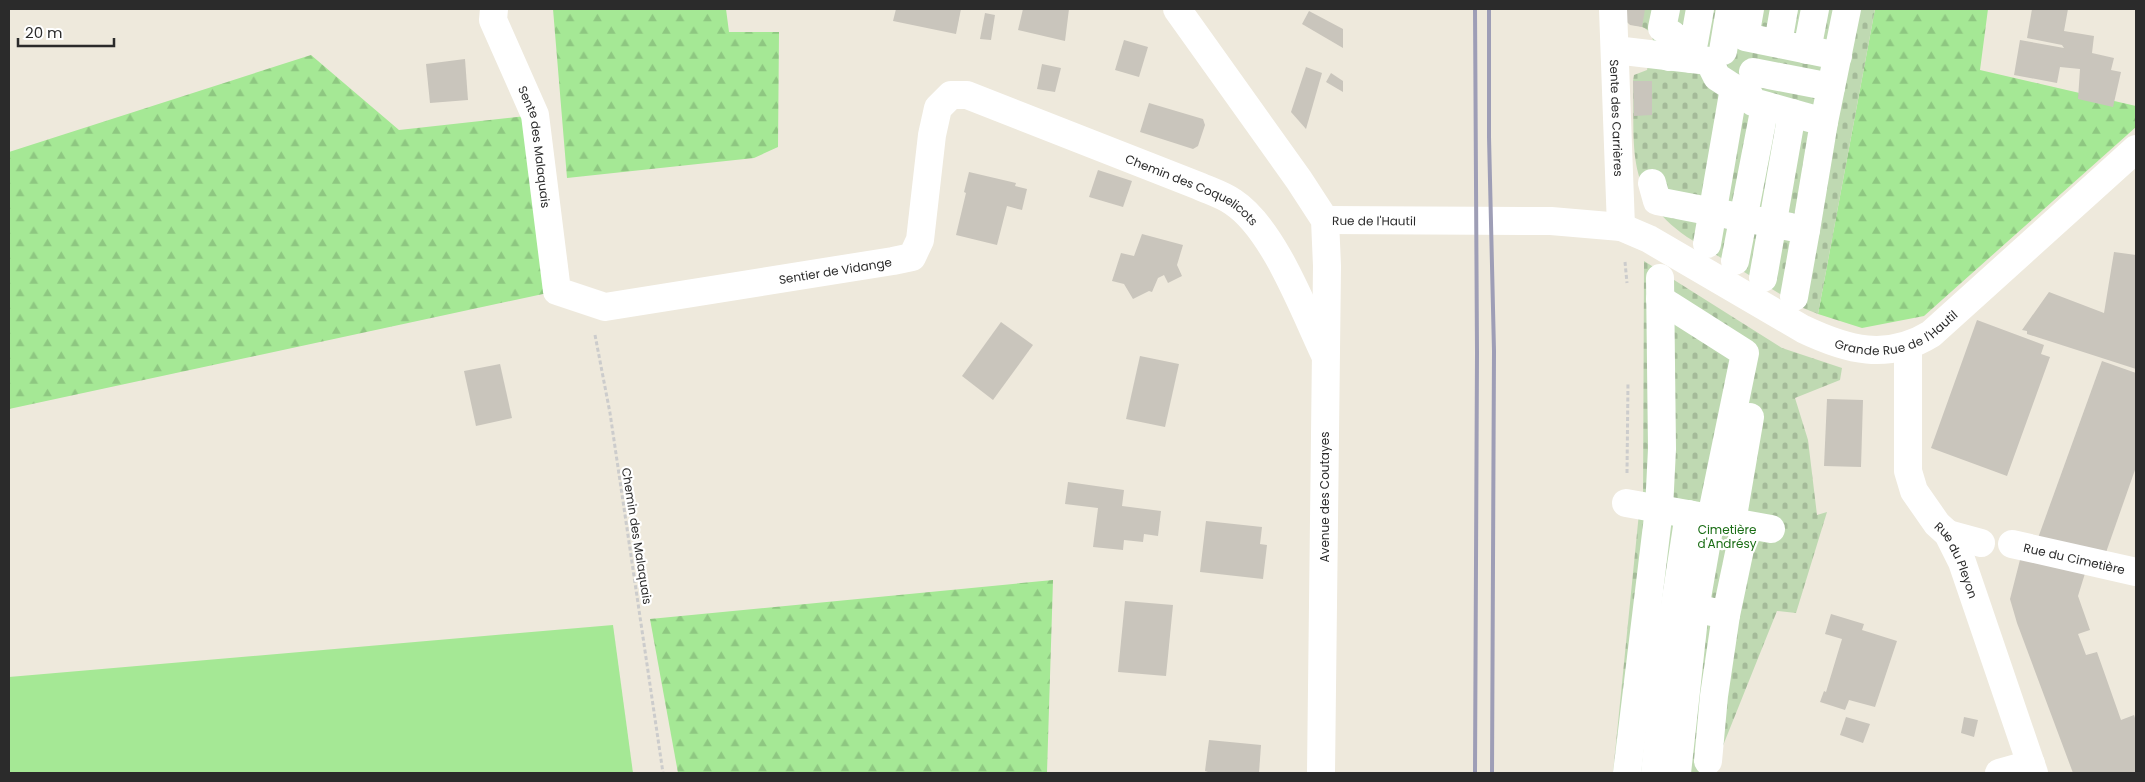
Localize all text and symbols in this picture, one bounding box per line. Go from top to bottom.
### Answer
scale bar [18,15,114,47]
text: 20 m [25,22,63,43]
street label: Sente des Carrières [1606,59,1628,177]
street label: Sente des Malaquais [515,83,555,209]
street label: Chemin des Coquelicots [1123,149,1262,229]
street label: Rue de l'Hautil [1332,212,1416,229]
street label: Sentier de Vidange [778,253,893,288]
street label: Grande Rue de l'Hautil [1833,306,1961,359]
street label: Avenue des Coutayes [1316,432,1333,562]
street label: Chemin des Malaquais [618,466,656,606]
street label: Rue du Pleyon [1931,518,1982,601]
park label: Cimetière d'Andrésy [1698,521,1757,552]
street label: Rue du Cimetière [2022,538,2127,578]

